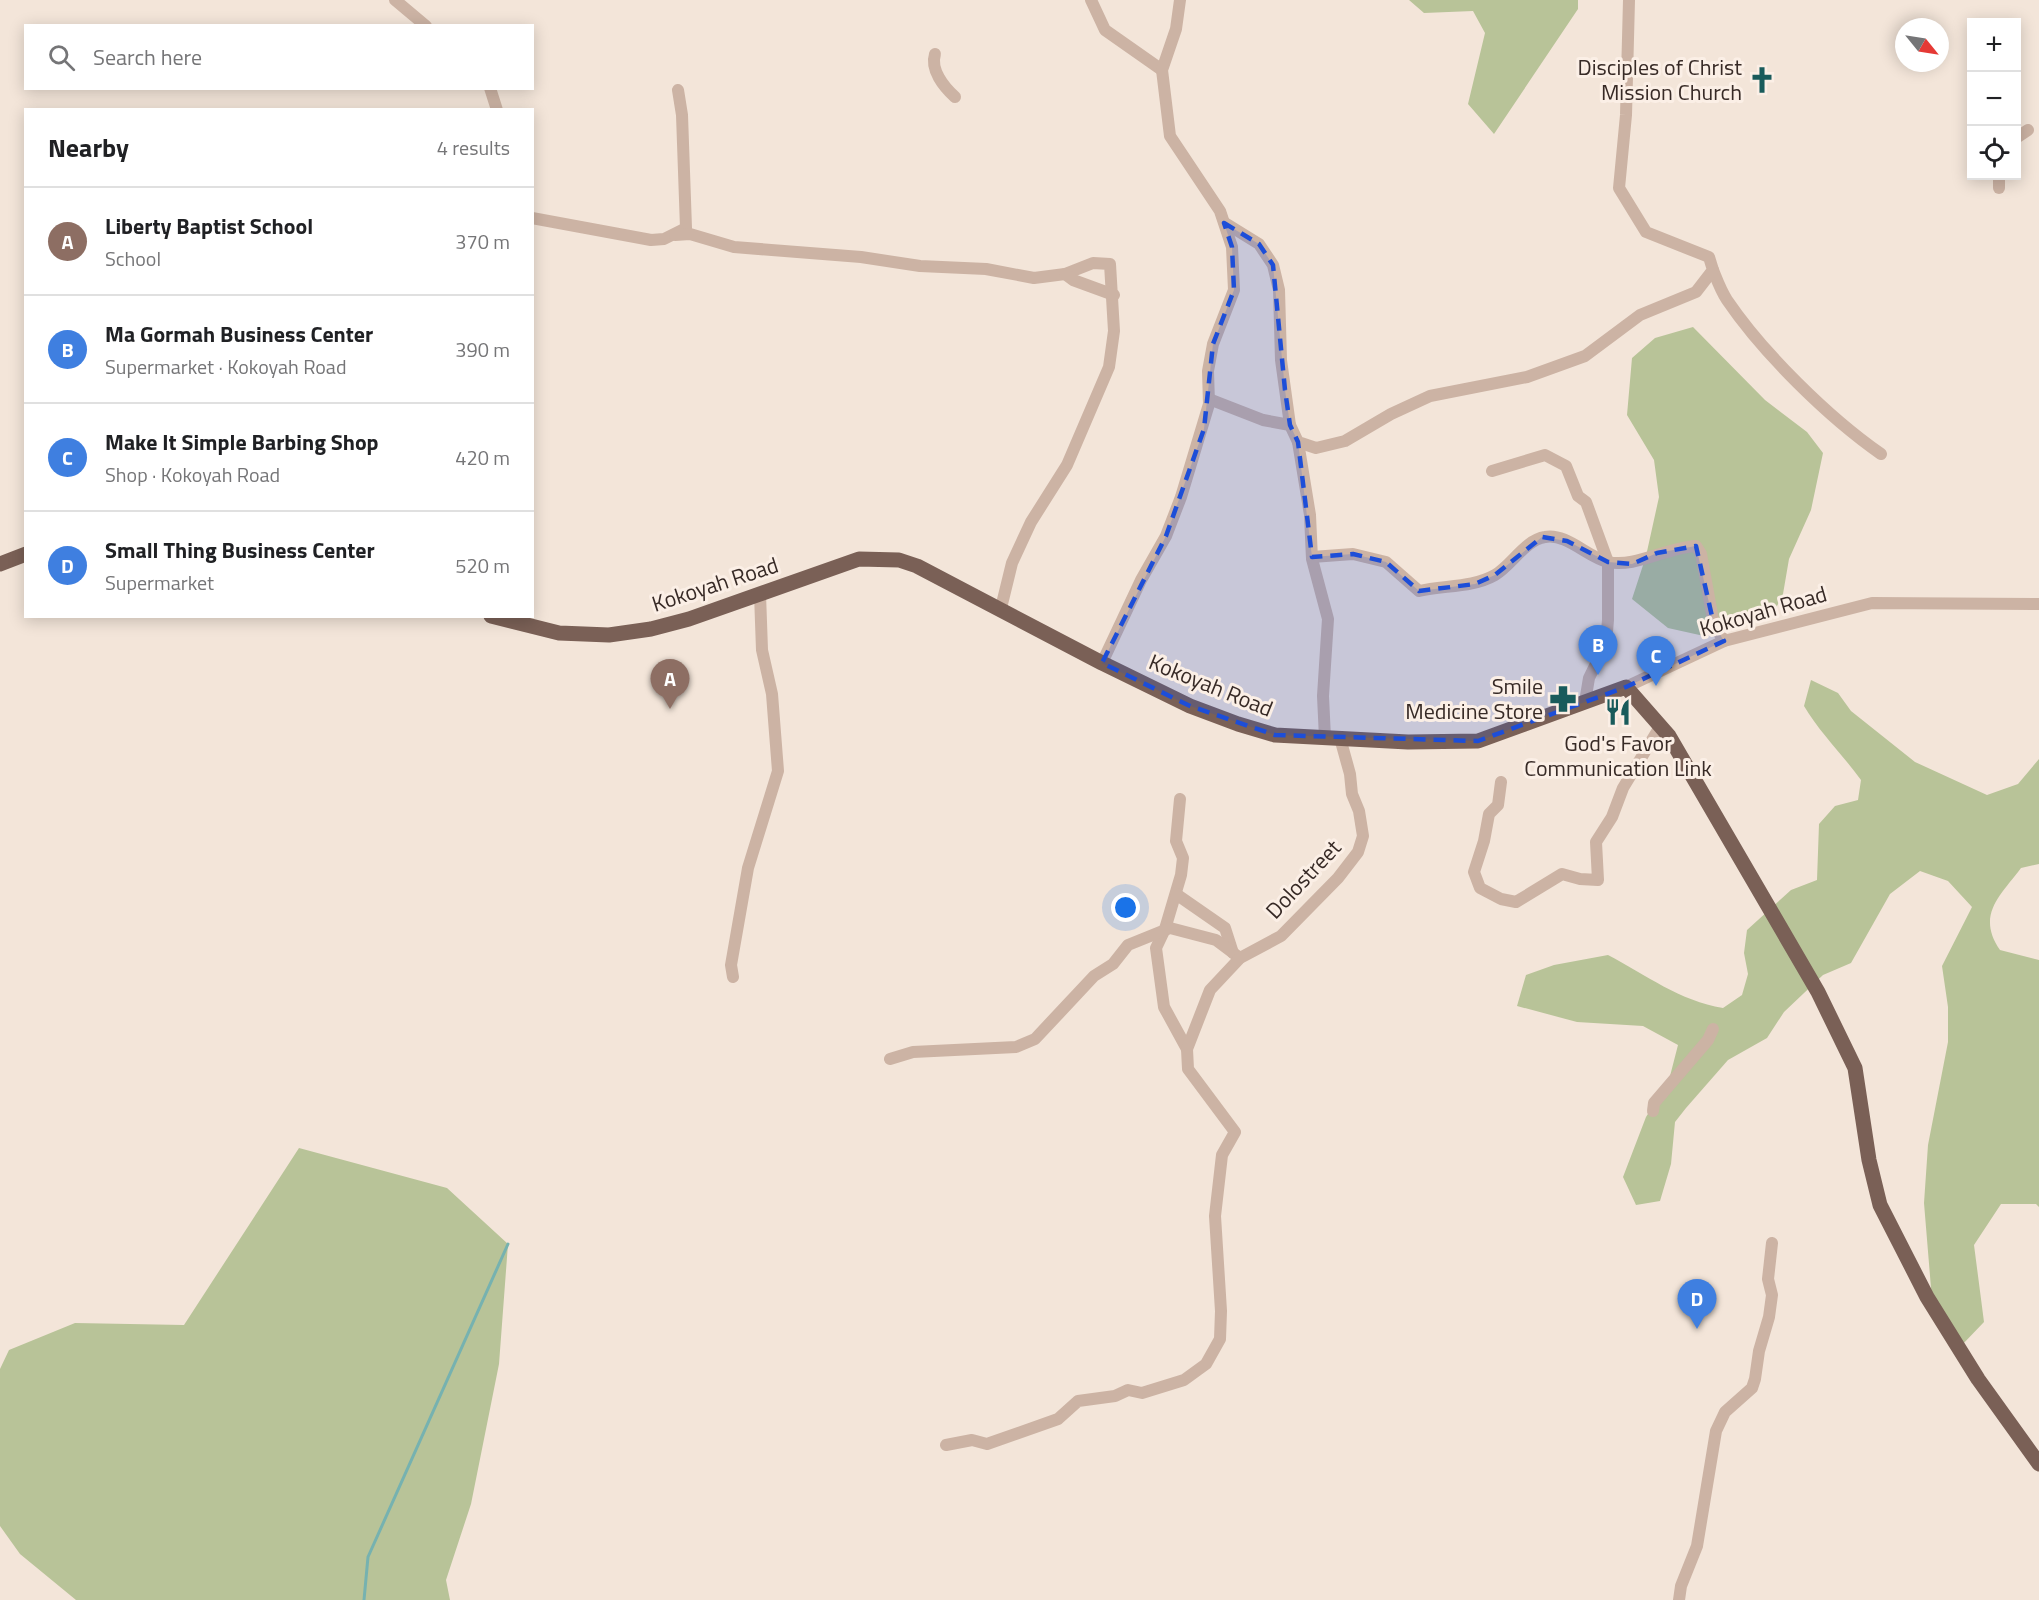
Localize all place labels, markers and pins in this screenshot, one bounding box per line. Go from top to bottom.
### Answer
place label: Disciples of Christ Mission Church [1578,50,1742,109]
church icon: Disciples of Christ Mission Church [1747,65,1777,95]
pin: B [1578,626,1618,675]
pin: C [1636,636,1676,686]
pin: A [650,660,690,709]
place label: Smile Medicine Store [1405,669,1543,728]
pharmacy icon: Smile Medicine Store [1548,684,1578,714]
restaurant icon: God's Favor Communication Link [1603,697,1633,727]
place label: God's Favor Communication Link [1524,726,1712,785]
pin: D [1678,1280,1716,1329]

